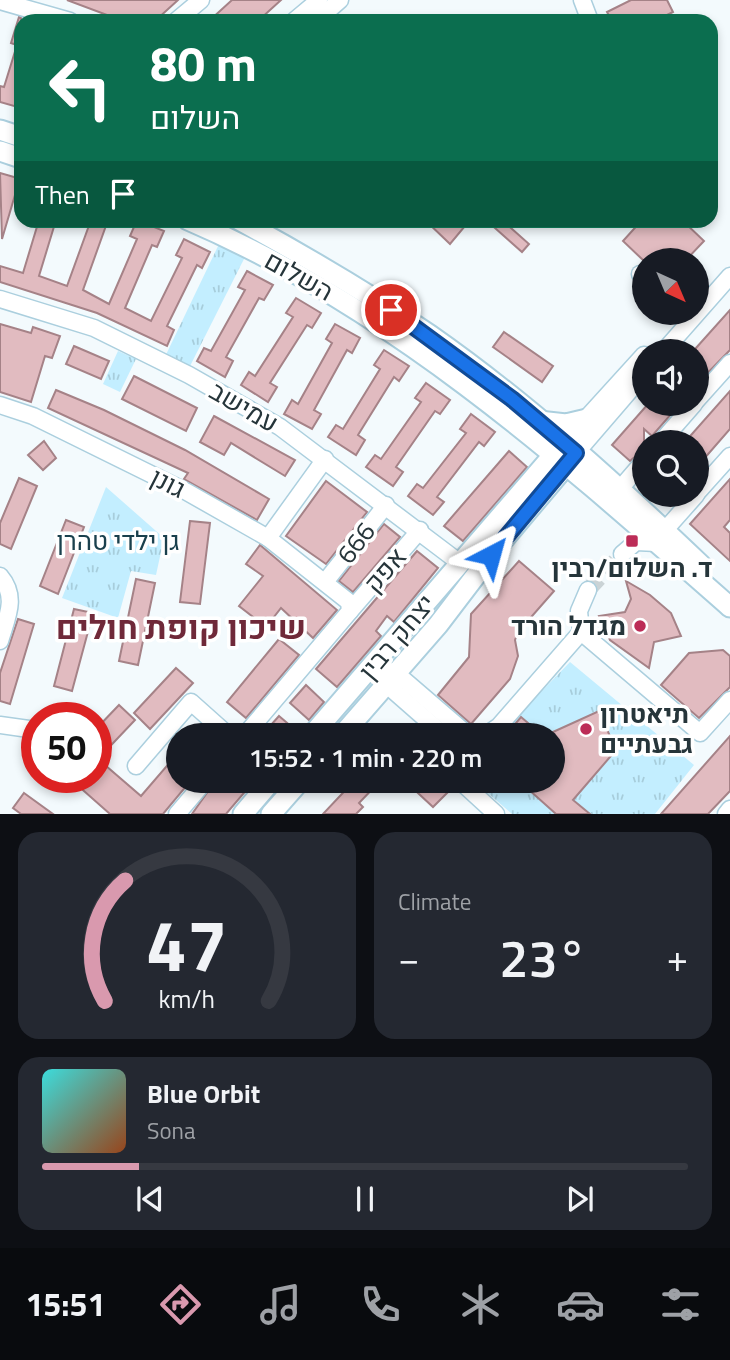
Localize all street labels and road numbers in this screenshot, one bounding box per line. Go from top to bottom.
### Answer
street label: השלום [258,241,341,310]
street label: עמישב [203,371,286,442]
street label: גונן [144,457,193,508]
street label: 666 [327,513,384,572]
street label: אפק [354,538,415,601]
street label: יצחק רבין [349,585,444,688]

